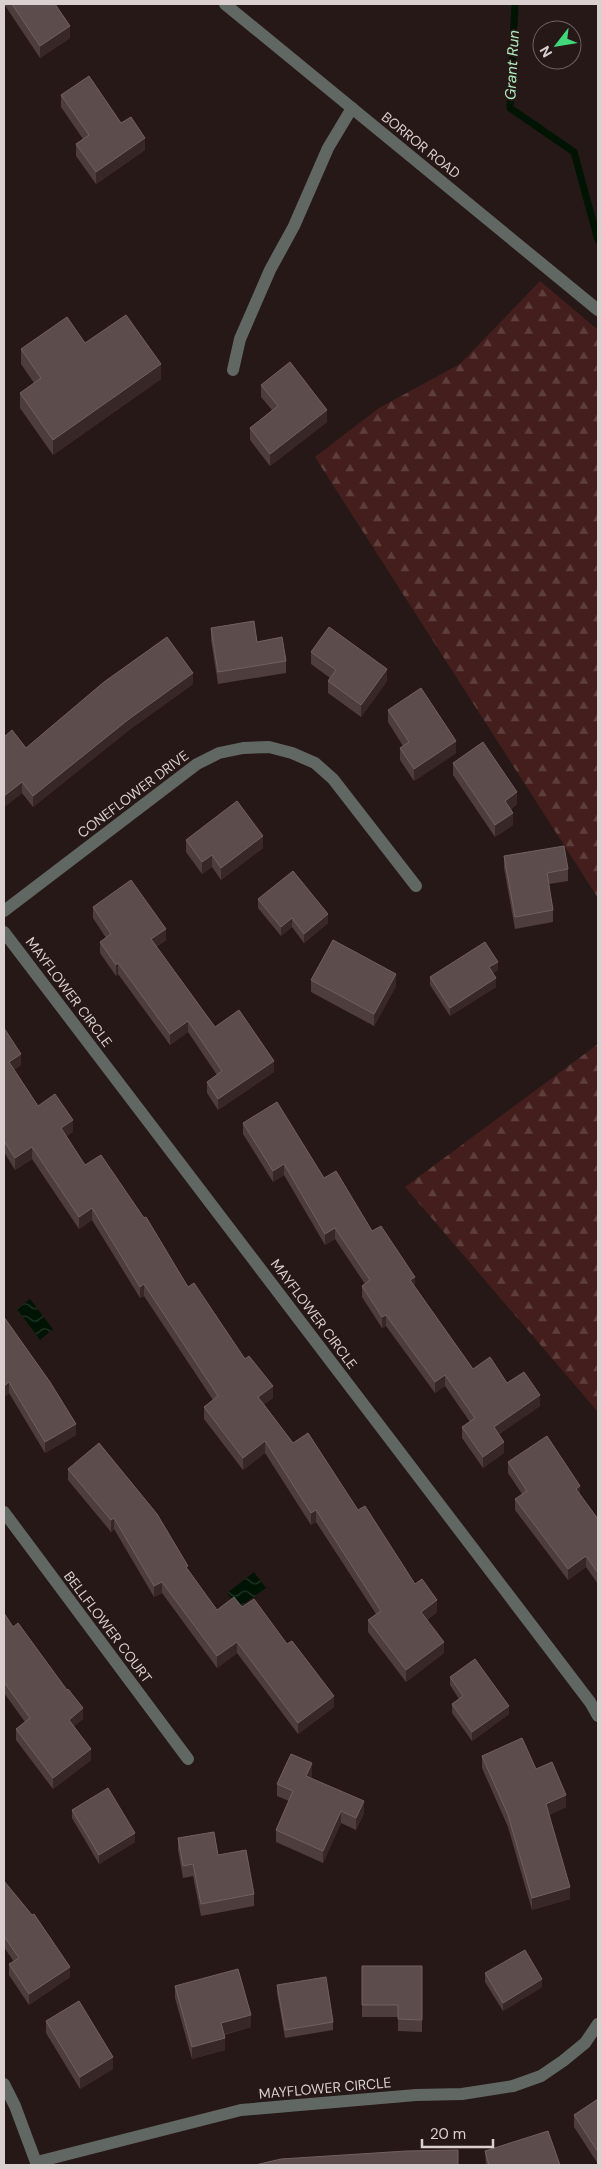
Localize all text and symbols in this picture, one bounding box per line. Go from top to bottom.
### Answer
north arrow [532,20,582,70]
water label: Grant Run [500,29,524,101]
text: N [536,43,556,61]
street label: BORROR ROAD [378,108,464,182]
street label: CONEFLOWER DRIVE [74,746,192,842]
street label: MAYFLOWER CIRCLE [22,933,116,1051]
street label: MAYFLOWER CIRCLE [267,1255,361,1373]
street label: BELLFLOWER COURT [60,1568,156,1687]
street label: MAYFLOWER CIRCLE [258,2073,392,2103]
scale bar [422,2116,493,2148]
text: 20 m [430,2124,466,2144]

